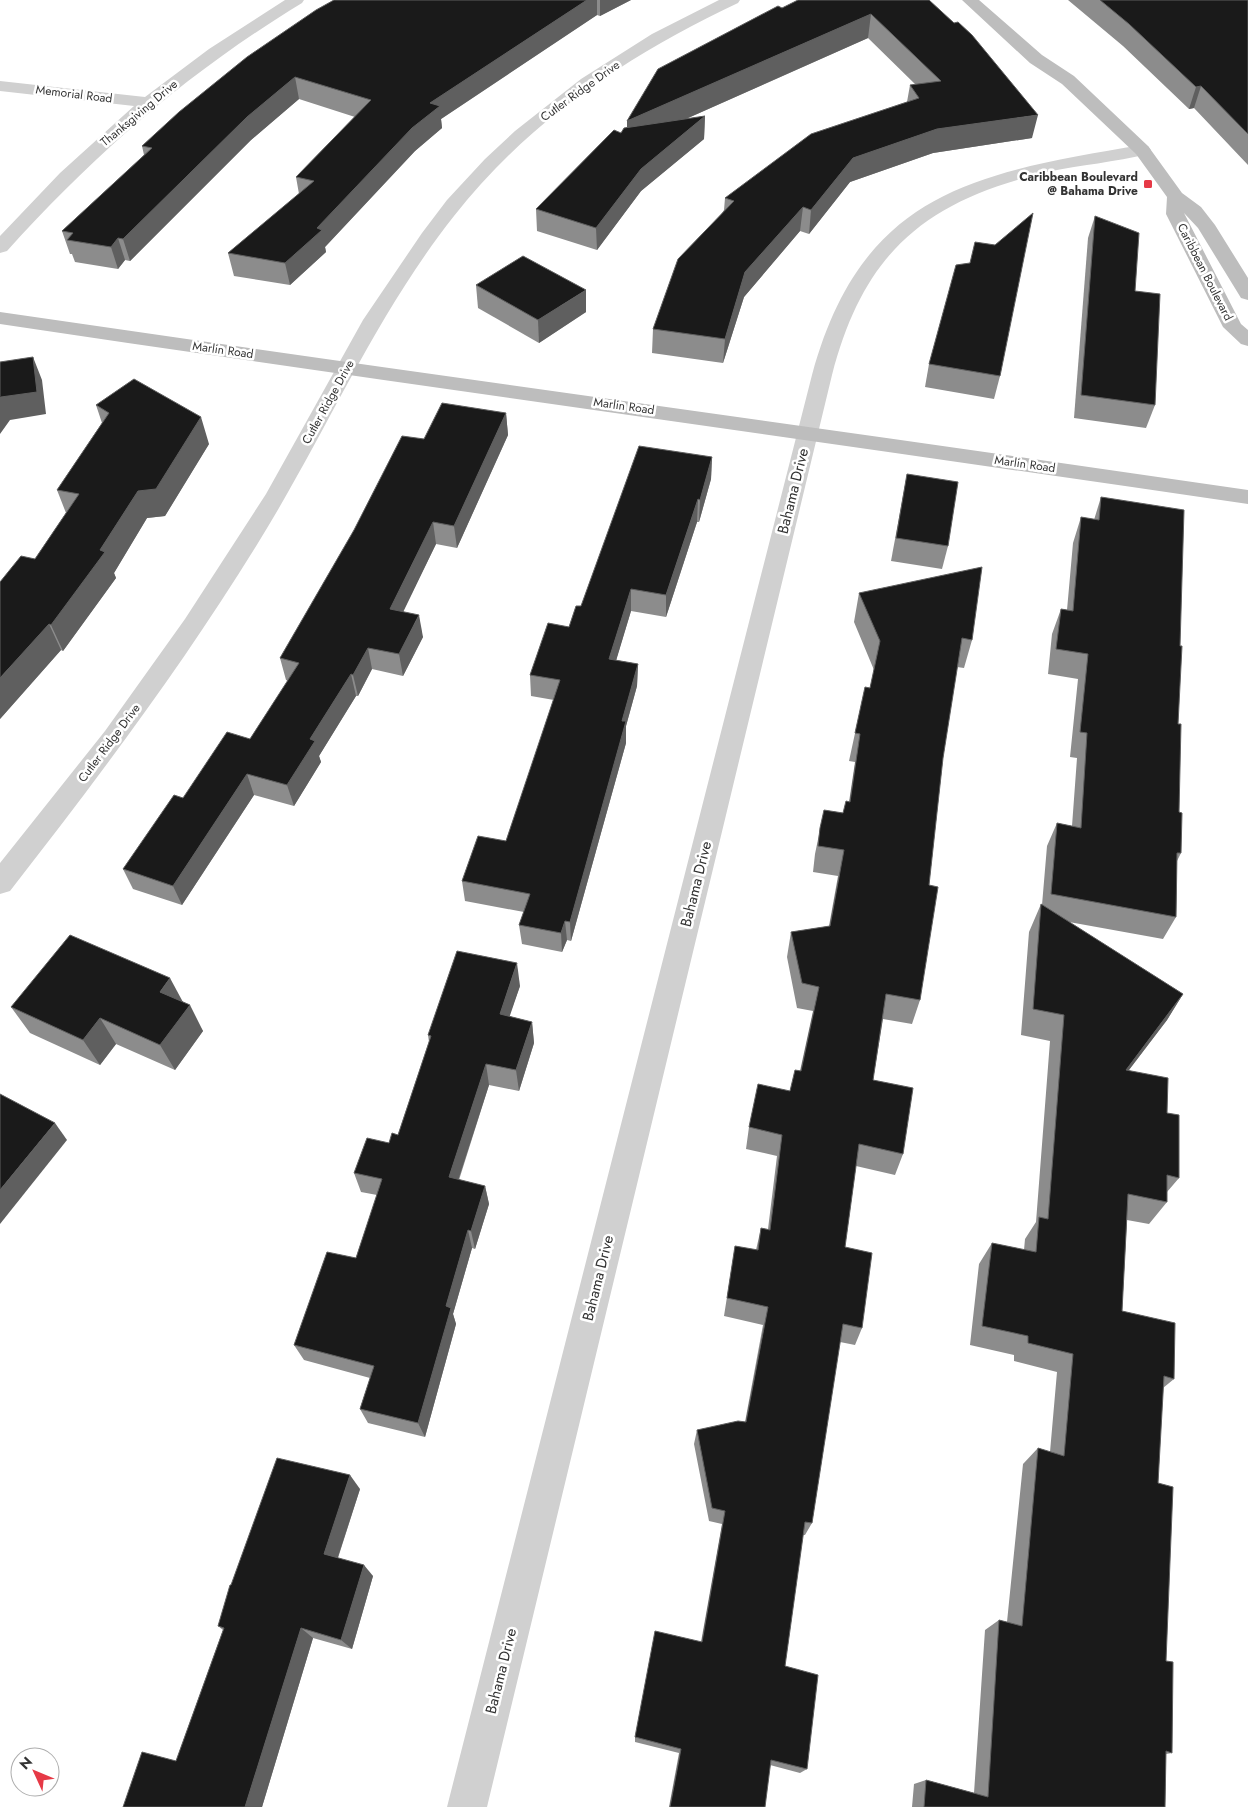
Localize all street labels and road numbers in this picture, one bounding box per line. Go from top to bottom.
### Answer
street label: Cutler Ridge Drive [537,56,623,126]
street label: Thanksgiving Drive [96,75,182,151]
street label: Memorial Road [35,80,113,108]
street label: Caribbean Boulevard [1173,220,1237,324]
street label: Marlin Road [191,337,255,363]
street label: Cutler Ridge Drive [297,357,359,447]
street label: Marlin Road [592,393,656,419]
street label: Bahama Drive [772,446,814,536]
street label: Marlin Road [993,451,1057,477]
street label: Cutler Ridge Drive [74,700,144,786]
street label: Bahama Drive [675,839,717,929]
street label: Bahama Drive [577,1233,619,1323]
street label: Bahama Drive [480,1626,522,1716]

